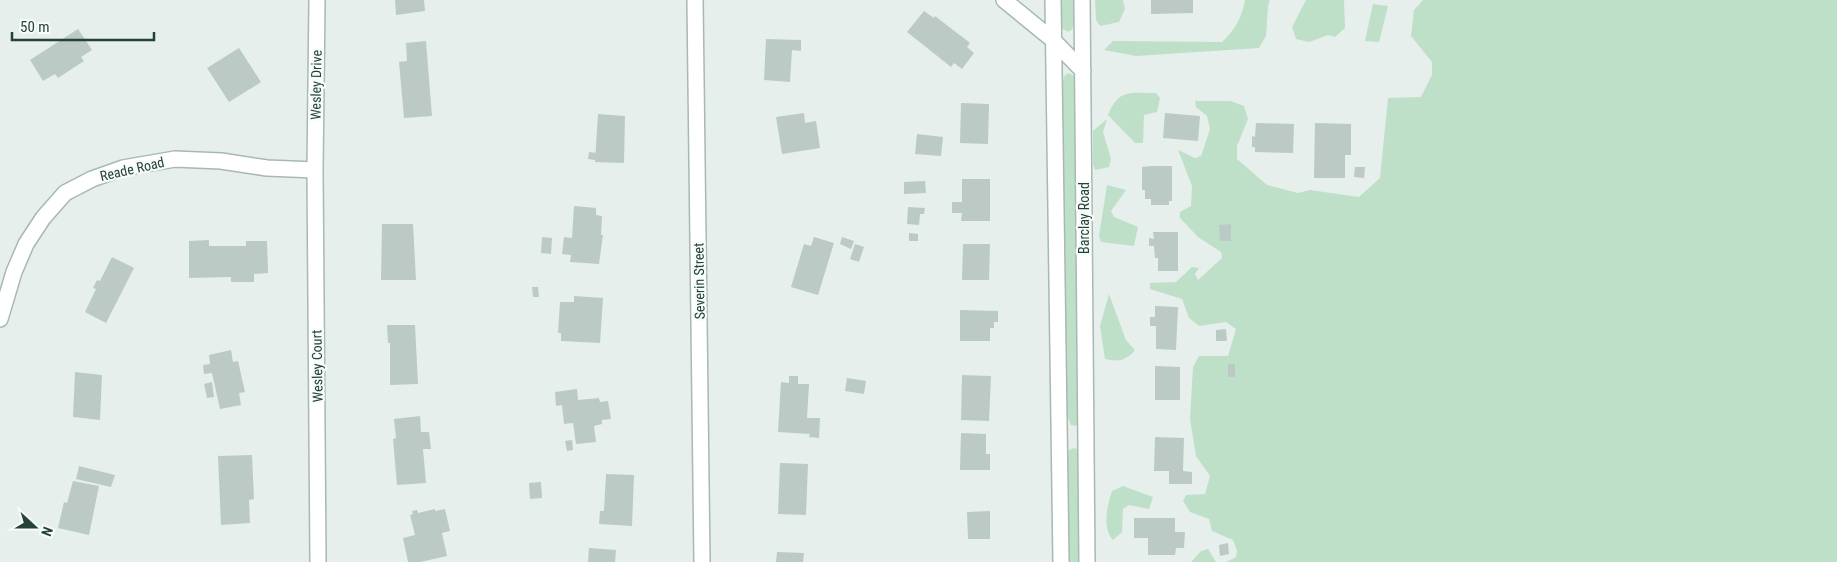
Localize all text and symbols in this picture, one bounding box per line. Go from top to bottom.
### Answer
scale bar [12,10,155,42]
text: 50 m [20,18,50,36]
street label: Wesley Drive [307,49,325,120]
street label: Reade Road [98,154,166,184]
street label: Barclay Road [1076,182,1092,254]
street label: Severin Street [690,243,708,319]
street label: Wesley Court [308,330,326,402]
north arrow [10,502,60,552]
text: N [38,525,56,539]

